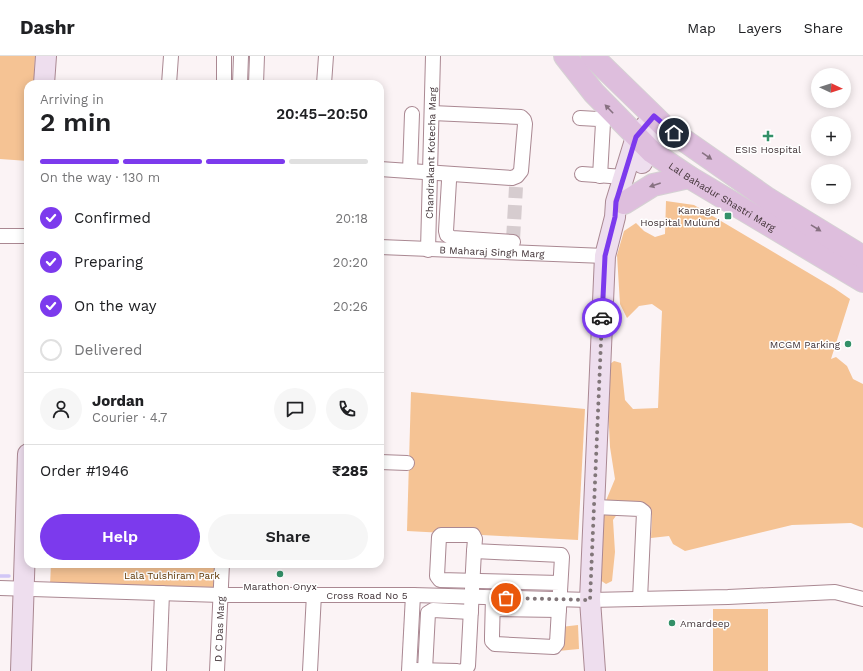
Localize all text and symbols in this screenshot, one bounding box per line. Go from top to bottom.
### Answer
text: Dashr [20,16,75,39]
text: Map [687,20,716,36]
text: Layers [738,20,782,36]
text: Share [804,20,843,36]
north arrow [811,68,851,108]
map controls [811,68,851,204]
street label: Chandrakant Kotecha Marg [424,86,438,219]
text: Arriving in [40,92,104,107]
one-way arrow [604,104,614,114]
text: 20:45–20:50 [276,105,368,123]
text: 2 min [40,107,111,137]
pin [657,116,691,150]
button: + [811,116,851,156]
icon: home [663,122,685,144]
marker: ESIS Hospital [762,130,774,142]
place label: ESIS Hospital [735,144,801,155]
one-way arrow [702,152,713,160]
street label: Lal Bahadur Shastri Marg [667,160,778,234]
button: − [811,164,851,204]
text: On the way · 130 m [40,170,160,185]
one-way arrow [648,183,660,189]
place label: Kamagar Hospital Mulund [640,205,720,228]
icon: check [40,207,62,229]
text: Confirmed [74,209,151,227]
text: 20:18 [335,211,368,226]
marker: Kamagar Hospital Mulund [723,211,733,221]
one-way arrow [810,224,822,231]
street label: B Maharaj Singh Marg [439,244,545,260]
icon: check [40,251,62,273]
text: Preparing [74,253,143,271]
text: 20:20 [333,255,368,270]
icon: check [40,295,62,317]
text: On the way [74,297,156,315]
courier [582,298,622,338]
text: 20:26 [333,299,368,314]
icon: car [591,307,613,329]
place label: MCGM Parking [770,339,841,350]
marker: MCGM Parking [843,339,853,349]
text: Delivered [74,341,142,359]
button: person [40,388,82,430]
button: chat [274,388,316,430]
button: phone [326,388,368,430]
text: Jordan [92,392,144,410]
text: Courier · 4.7 [92,410,167,425]
text: Order #1946 [40,462,129,480]
text: ₹285 [332,462,368,480]
button: Help [40,514,200,560]
button: Share [208,514,368,560]
marker: Marathon Onyx [275,569,285,579]
park label: Lala Tulshiram Park [124,570,220,581]
place label: Marathon Onyx [243,581,317,592]
pin [489,581,523,615]
icon: bag [495,587,517,609]
street label: Cross Road No 5 [326,590,408,601]
street label: D C Das Marg [212,595,227,662]
marker: Amardeep [667,618,677,628]
place label: Amardeep [680,618,730,629]

